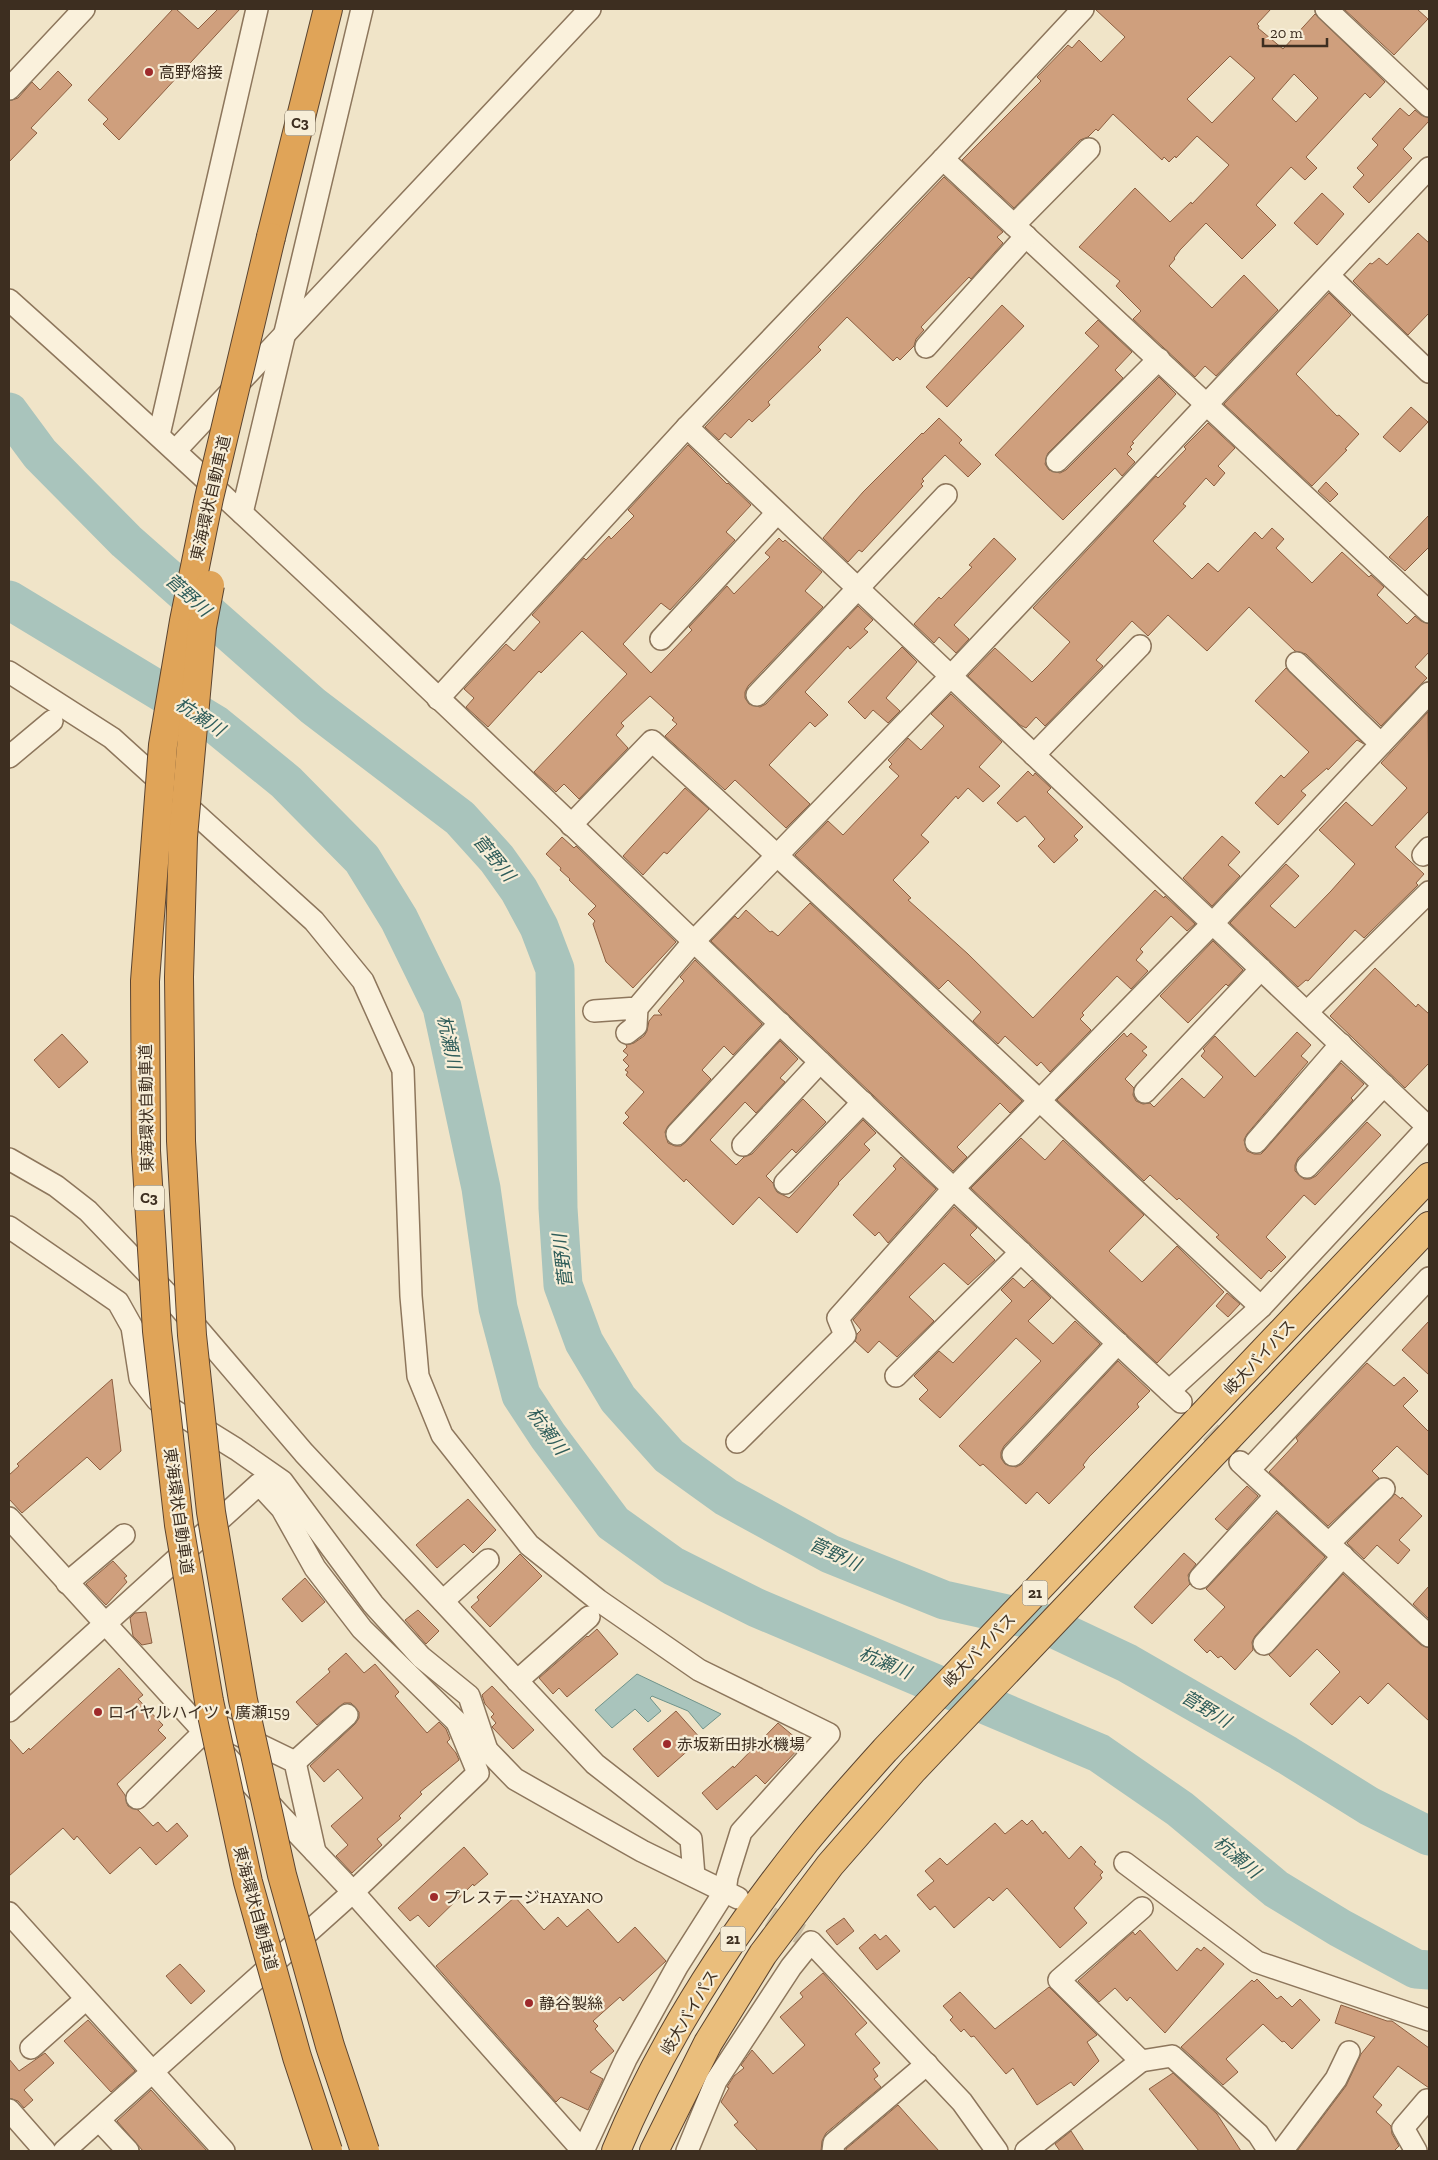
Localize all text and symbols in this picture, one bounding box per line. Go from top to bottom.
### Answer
scale bar [1263,15,1327,47]
text: 20 m [1270,24,1303,42]
place label: 高野熔接 [159,63,223,82]
marker: 高野熔接 [143,66,155,78]
road number: C3 [285,110,315,136]
street label: 東海環状自動車道 [187,434,234,563]
water label: 菅野川 [161,569,217,623]
water label: 杭瀬川 [171,693,230,742]
water label: 菅野川 [468,830,521,887]
water label: 杭瀬川 [433,1013,466,1073]
street label: 東海環状自動車道 [136,1044,157,1172]
road number: C3 [134,1186,164,1210]
water label: 菅野川 [549,1231,577,1289]
street label: 岐大バイパス [1220,1316,1299,1399]
water label: 杭瀬川 [522,1403,573,1461]
street label: 東海環状自動車道 [160,1446,197,1576]
water label: 菅野川 [806,1533,866,1576]
road number: 21 [1022,1580,1048,1606]
street label: 岐大バイパス [939,1609,1019,1691]
water label: 杭瀬川 [856,1642,916,1684]
water label: 菅野川 [1177,1686,1237,1733]
place label: ロイヤルハイツ・廣瀬159 [108,1703,290,1722]
marker: ロイヤルハイツ・廣瀬159 [92,1706,104,1718]
place label: 赤坂新田排水機場 [677,1735,805,1754]
marker: 赤坂新田排水機場 [661,1738,673,1750]
water label: 杭瀬川 [1209,1831,1266,1884]
street label: 東海環状自動車道 [230,1844,281,1972]
place label: プレステージHAYANO [444,1888,604,1907]
marker: プレステージHAYANO [428,1891,440,1903]
road number: 21 [720,1926,746,1952]
street label: 岐大バイパス [657,1966,722,2058]
place label: 静谷製絲 [539,1994,603,2013]
marker: 静谷製絲 [523,1997,535,2009]

